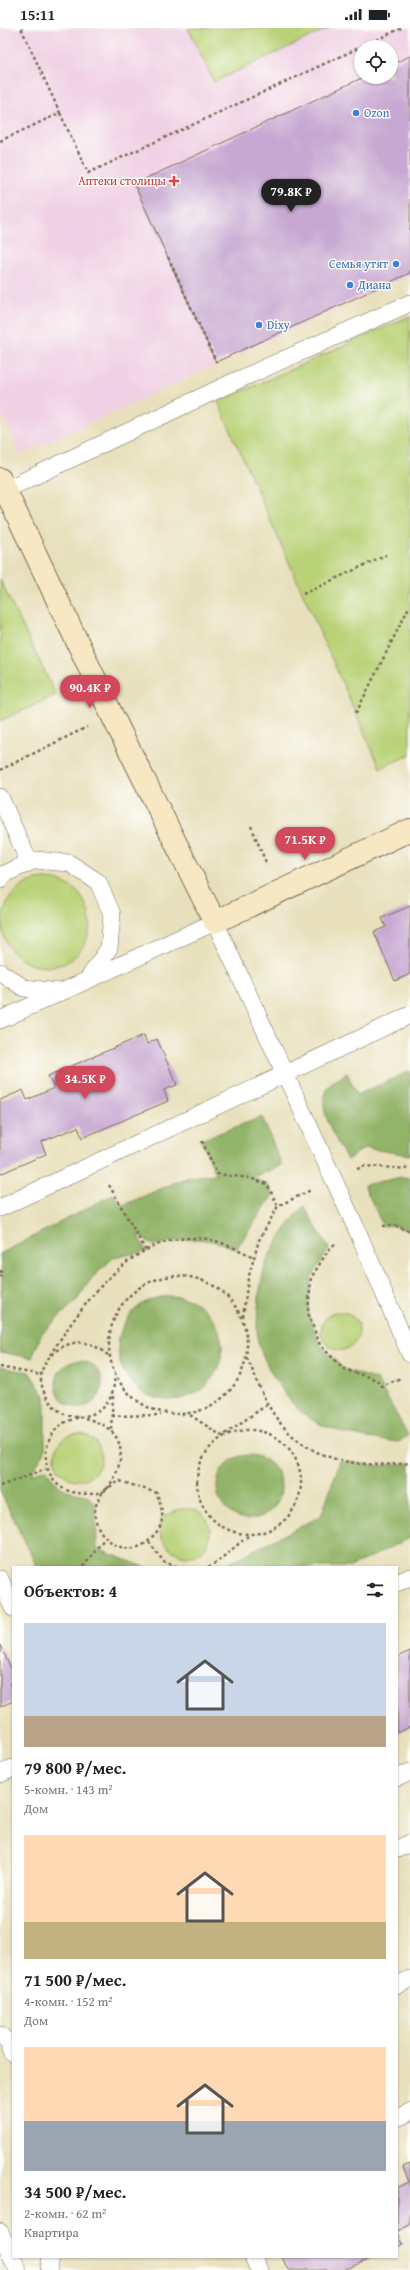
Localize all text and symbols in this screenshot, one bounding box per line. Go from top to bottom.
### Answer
text: 15:11 [20,4,55,25]
map controls [354,40,398,84]
button: locate [354,40,398,84]
place label: Ozon [364,104,390,121]
marker: Ozon [351,108,361,118]
place label: Аптеки столицы [78,172,167,189]
marker: Аптеки столицы [169,176,179,186]
pin: 79.8K ₽ [254,179,328,213]
text: 79.8K ₽ [270,182,312,201]
place label: Семья утят [329,255,388,272]
marker: Семья утят [391,259,401,269]
place label: Диана [357,276,391,293]
marker: Диана [345,280,355,290]
place label: Dixy [267,316,290,333]
marker: Dixy [254,320,264,330]
pin: 90.4K ₽ [53,675,127,709]
text: 90.4K ₽ [69,678,111,697]
pin: 71.5K ₽ [268,827,342,861]
text: 71.5K ₽ [284,830,326,849]
pin: 34.5K ₽ [48,1066,122,1100]
text: 34.5K ₽ [64,1069,106,1088]
text: Объектов: 4 [24,1578,117,1603]
icon: filters [364,1579,386,1601]
icon: home [169,1649,241,1721]
text: 79 800 ₽/мес. [24,1755,126,1780]
text: 5-комн. · 143 m² [24,1780,113,1799]
text: Дом [24,1799,48,1818]
icon: home [169,1861,241,1933]
text: 71 500 ₽/мес. [24,1967,126,1992]
text: 4-комн. · 152 m² [24,1992,113,2011]
text: Дом [24,2011,48,2030]
icon: home [169,2073,241,2145]
text: 34 500 ₽/мес. [24,2179,126,2204]
text: 2-комн. · 62 m² [24,2204,106,2223]
text: Квартира [24,2223,79,2242]

